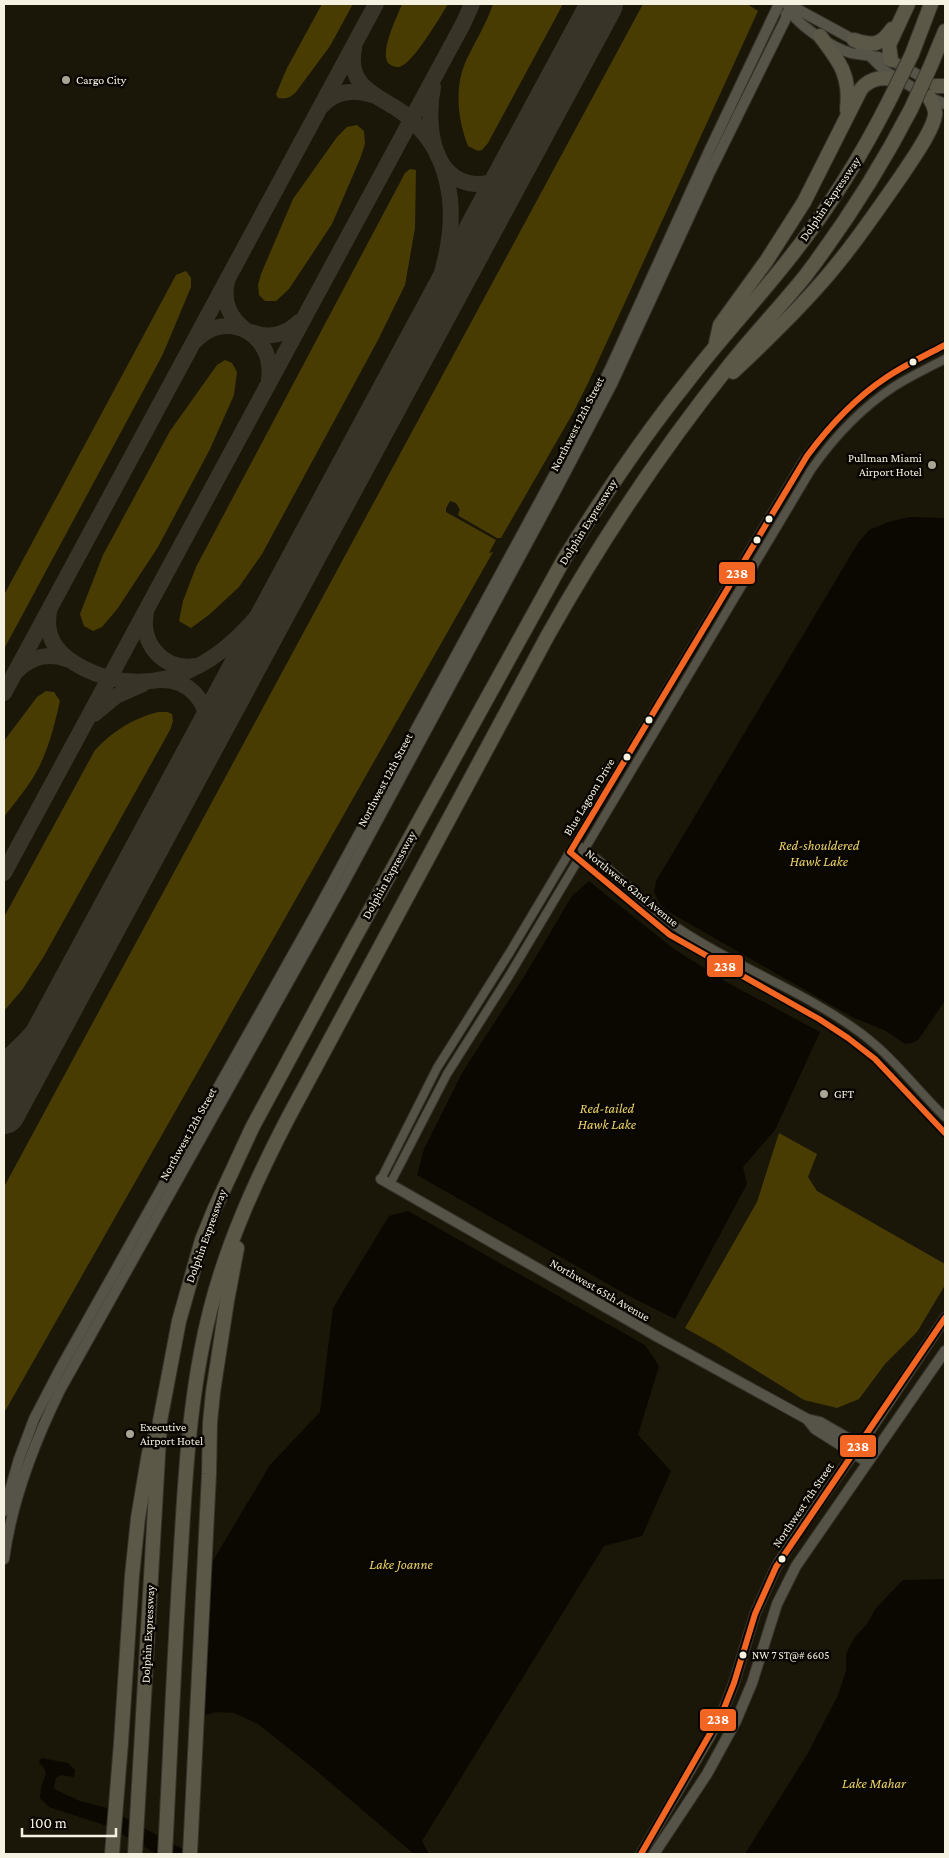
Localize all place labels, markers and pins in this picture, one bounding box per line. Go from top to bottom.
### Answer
place label: Cargo City [76,73,127,87]
marker: Cargo City [60,74,72,86]
unlabelled marker [908,357,918,367]
place label: Pullman Miami Airport Hotel [848,451,922,479]
marker: Pullman Miami Airport Hotel [926,459,938,471]
unlabelled marker [764,514,774,524]
unlabelled marker [752,535,762,545]
unlabelled marker [644,715,654,725]
unlabelled marker [622,752,632,762]
place label: GFT [834,1087,855,1101]
marker: GFT [818,1088,830,1100]
place label: Executive Airport Hotel [140,1420,203,1448]
marker: Executive Airport Hotel [124,1428,136,1440]
unlabelled marker [777,1554,787,1564]
place label: NW 7 ST@# 6605 [752,1649,829,1662]
marker: NW 7 ST@# 6605 [738,1650,748,1660]

